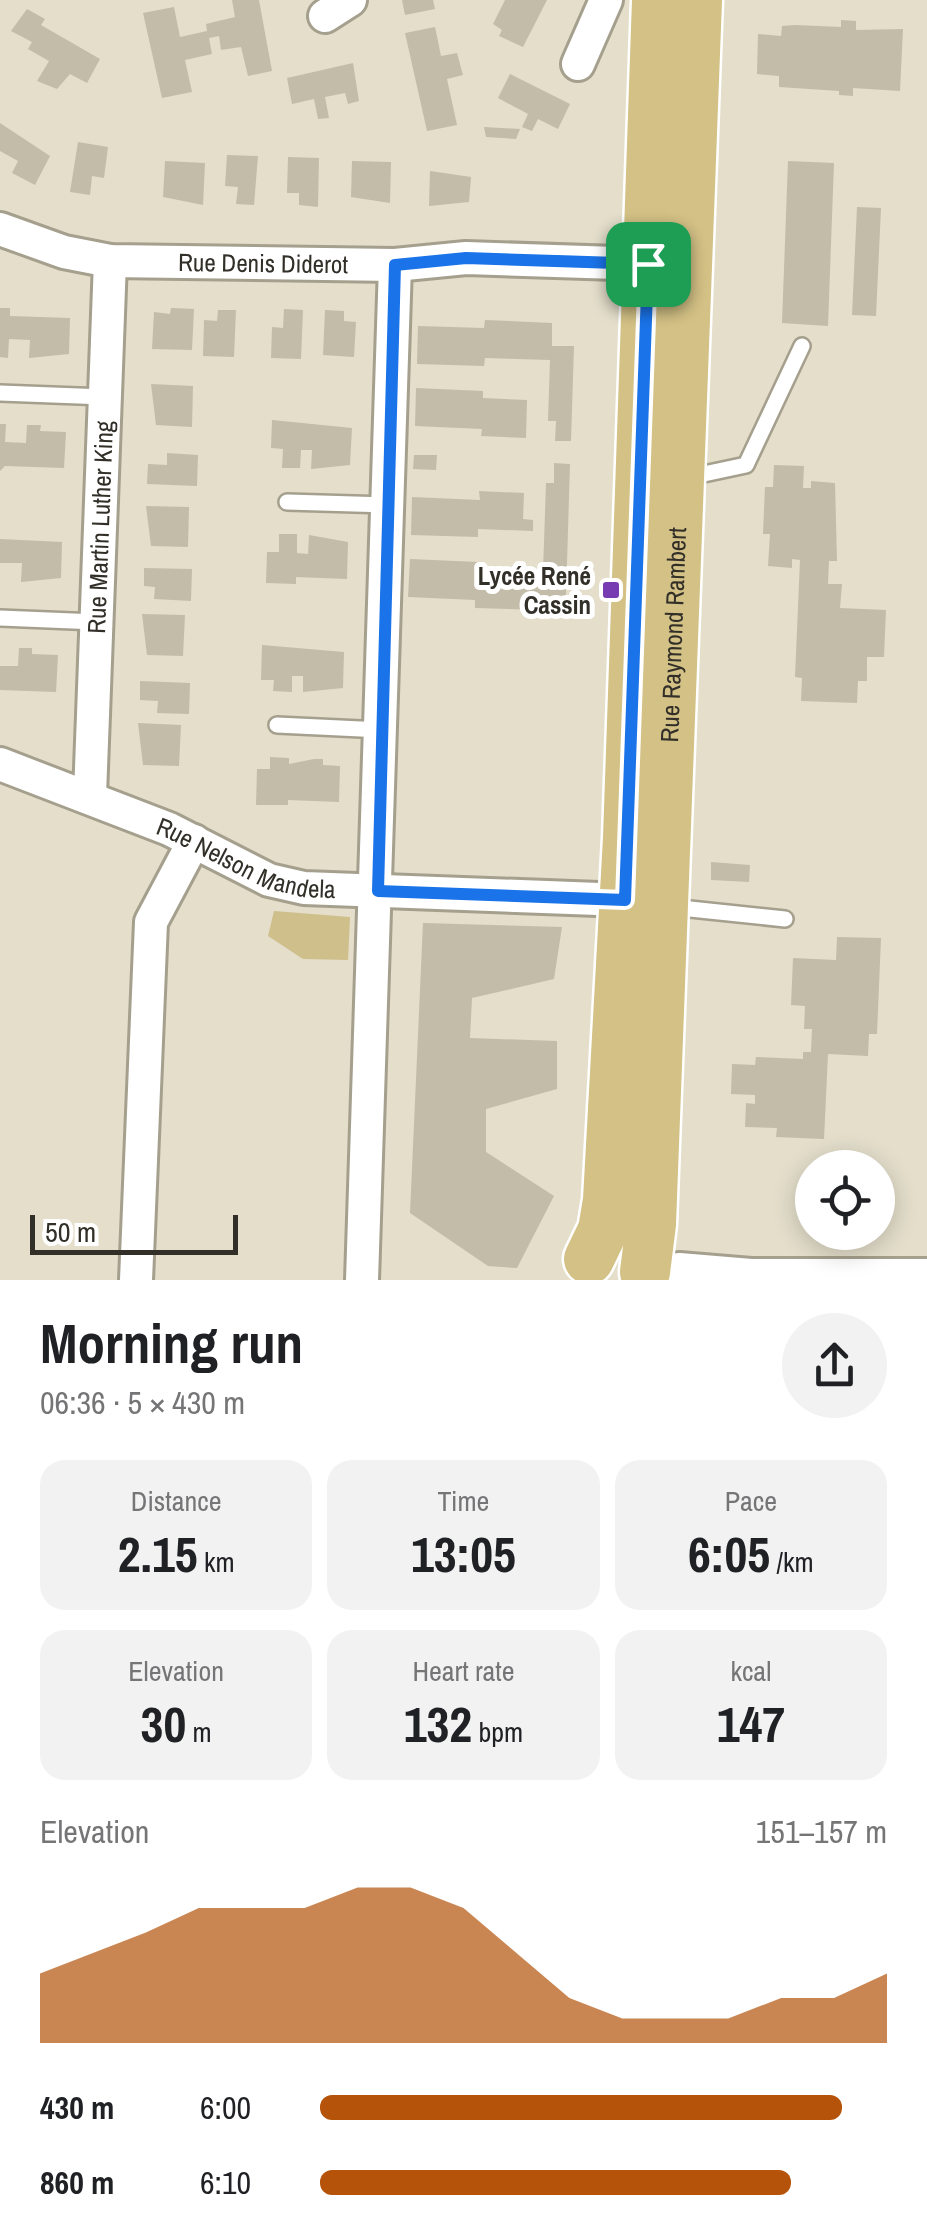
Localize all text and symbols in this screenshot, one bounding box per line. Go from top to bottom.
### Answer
pin [606,222,691,307]
icon: arrive [621,237,676,292]
street label: Rue Denis Diderot [178,245,349,281]
street label: Rue Martin Luther King [79,419,121,634]
street label: Rue Raymond Rambert [652,526,694,743]
place label: Lycée René Cassin [478,559,591,622]
marker: Lycée René Cassin [600,579,622,601]
street label: Rue Nelson Mandela [152,809,337,906]
map controls [795,1150,895,1250]
button: locate [795,1150,895,1250]
scale bar [30,1210,238,1254]
text: 50 m [45,1213,96,1251]
text: Morning run [40,1306,303,1380]
button: share [782,1313,887,1418]
text: 06:36 · 5 × 430 m [40,1381,245,1424]
text: Distance [131,1482,221,1520]
text: Time [438,1482,489,1520]
text: Pace [725,1482,777,1520]
text: 2.15 [118,1520,198,1588]
text: 13:05 [411,1520,516,1588]
text: 6:05 [688,1520,770,1588]
text: km [198,1543,235,1581]
text: /km [770,1543,814,1581]
text: Elevation [128,1652,224,1690]
text: Heart rate [412,1652,515,1690]
text: kcal [730,1652,771,1690]
text: 30 [141,1690,186,1758]
text: 132 [404,1690,472,1758]
text: 147 [717,1690,785,1758]
text: m [186,1713,212,1751]
text: bpm [472,1713,523,1751]
text: Elevation [40,1810,149,1853]
text: 151–157 m [756,1810,887,1853]
text: 430 m [40,2086,114,2129]
text: 6:00 [200,2086,251,2129]
text: 860 m [40,2161,114,2204]
text: 6:10 [200,2161,251,2204]

